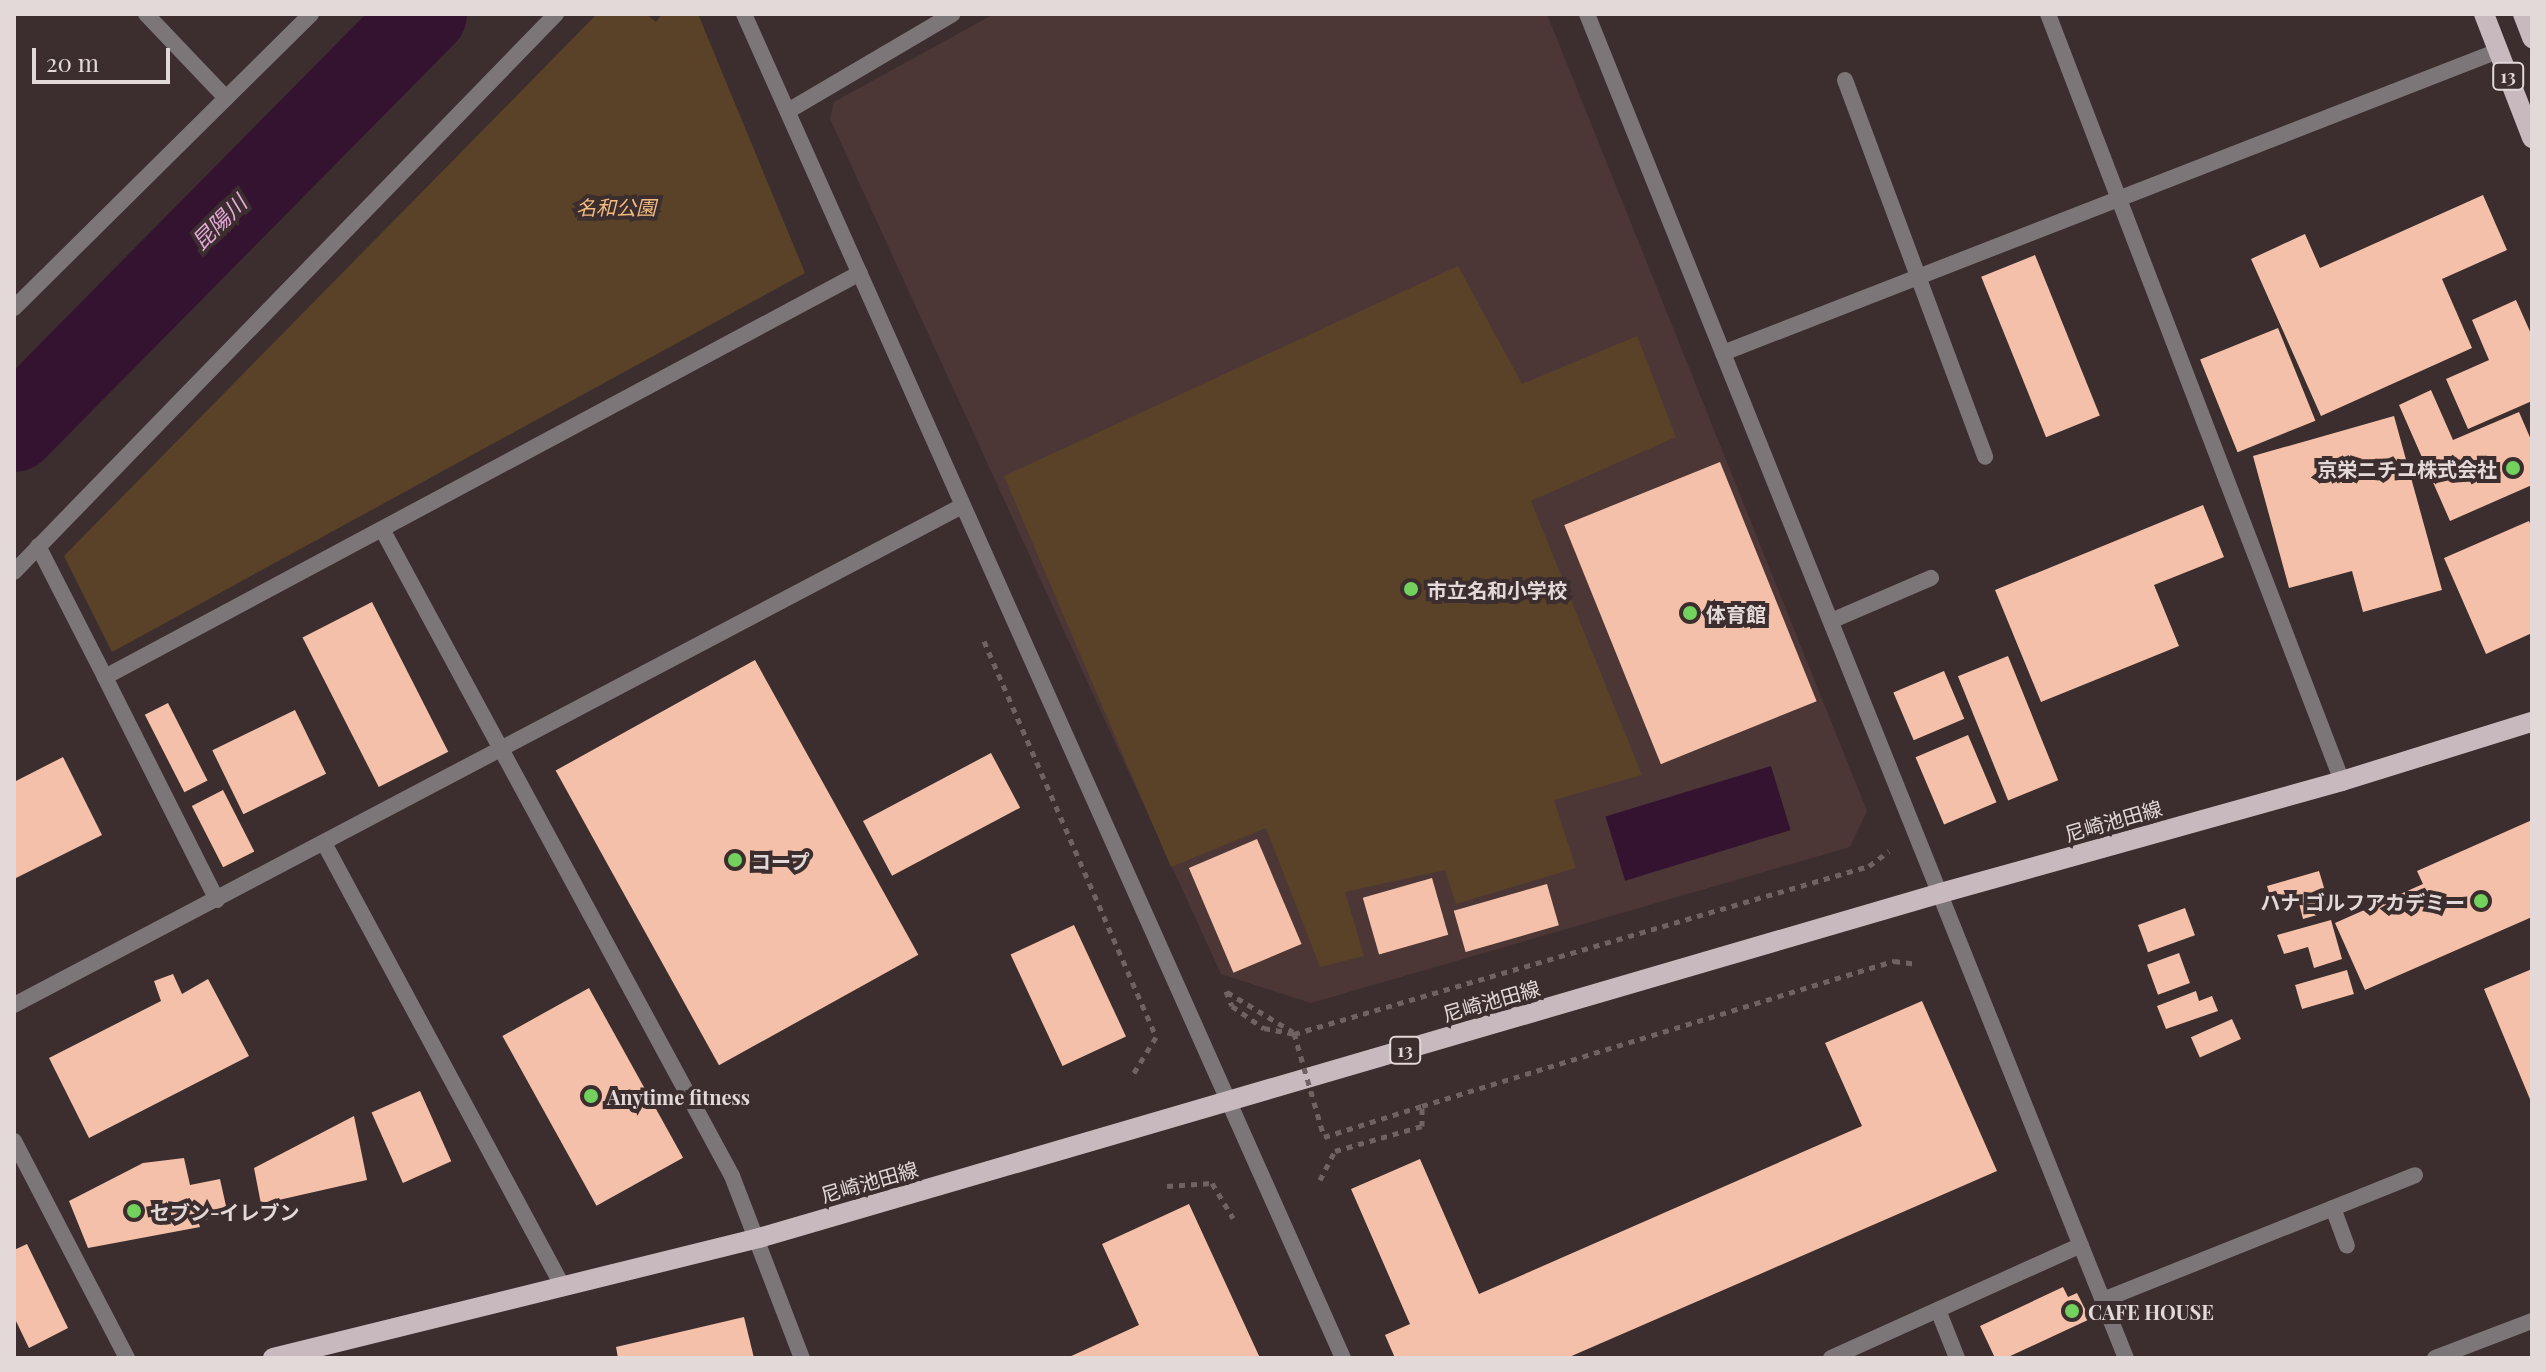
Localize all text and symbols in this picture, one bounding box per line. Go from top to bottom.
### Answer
scale bar [36,32,174,82]
text: 20 m [46,46,99,78]
road number: 13 [2492,62,2524,90]
water label: 昆陽川 [186,189,252,255]
park label: 名和公園 [576,194,656,218]
place label: 京栄ニチユ株式会社 [2317,456,2497,480]
marker: 京栄ニチユ株式会社 [2504,459,2522,477]
place label: 市立名和小学校 [1427,577,1567,601]
marker: 市立名和小学校 [1402,580,1420,598]
place label: 体育館 [1706,601,1766,625]
marker: 体育館 [1681,604,1699,622]
street label: 尼崎池田線 [2062,795,2164,845]
place label: コープ [751,848,811,872]
marker: コープ [726,851,744,869]
place label: ハナ ゴルフアカデミー [2260,889,2465,913]
marker: ハナ ゴルフアカデミー [2472,892,2490,910]
street label: 尼崎池田線 [1440,975,1542,1025]
road number: 13 [1389,1036,1421,1064]
place label: Anytime fitness [607,1084,750,1108]
marker: Anytime fitness [582,1087,600,1105]
street label: 尼崎池田線 [818,1156,920,1206]
place label: セブン-イレブン [150,1199,300,1223]
marker: セブン-イレブン [125,1202,143,1220]
place label: CAFE HOUSE [2088,1299,2214,1323]
marker: CAFE HOUSE [2063,1302,2081,1320]

